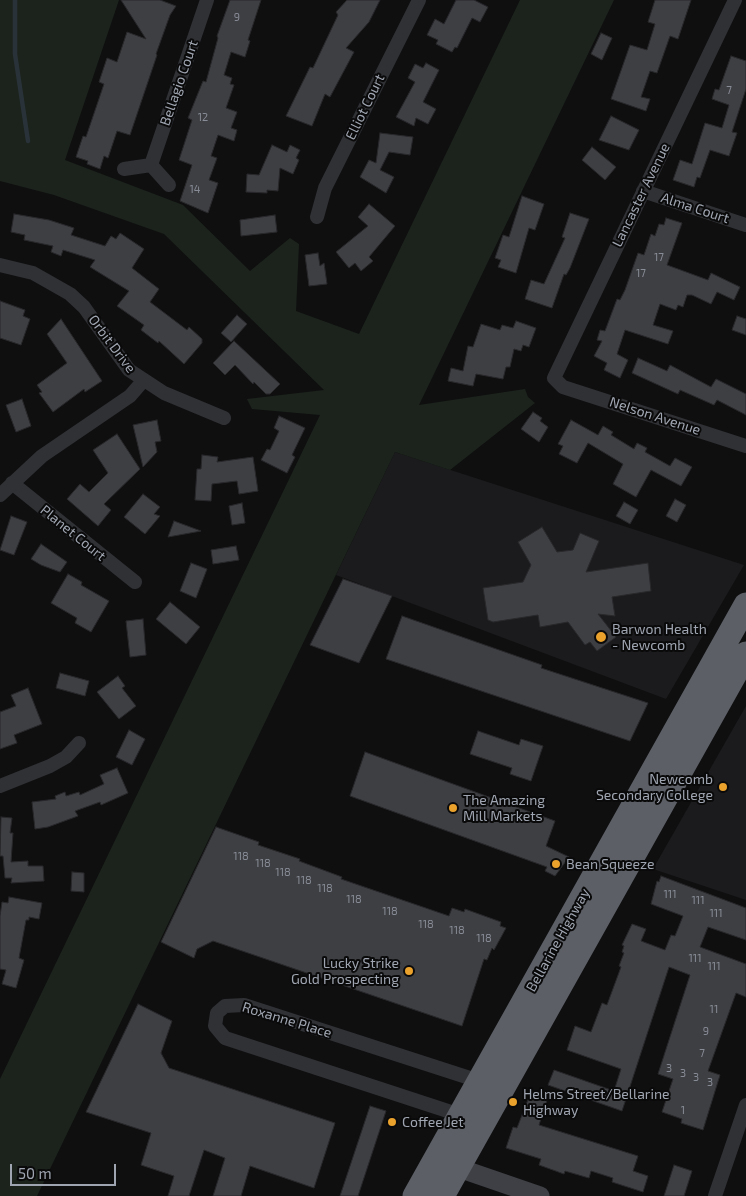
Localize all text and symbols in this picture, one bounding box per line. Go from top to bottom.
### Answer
house number: 9 [234,10,240,24]
street label: Bellagio Court [157,38,201,128]
street label: Elliot Court [342,71,388,143]
house number: 7 [726,83,732,97]
house number: 12 [198,110,208,124]
street label: Lancaster Avenue [609,140,673,250]
house number: 14 [189,182,201,196]
street label: Alma Court [659,189,731,227]
house number: 17 [654,250,664,264]
house number: 17 [636,266,646,280]
street label: Orbit Drive [85,312,139,376]
street label: Nelson Avenue [607,393,703,439]
street label: Planet Court [37,502,109,564]
place label: Barwon Health - Newcomb [612,621,707,654]
marker: Barwon Health - Newcomb [594,630,608,644]
place label: Newcomb Secondary College [596,771,713,804]
marker: Newcomb Secondary College [717,781,729,793]
place label: The Amazing Mill Markets [463,792,545,824]
marker: The Amazing Mill Markets [447,802,459,814]
house number: 118 [233,849,249,863]
house number: 118 [255,856,271,870]
place label: Bean Squeeze [566,856,655,872]
marker: Bean Squeeze [550,858,562,870]
house number: 118 [275,865,291,879]
house number: 118 [296,873,312,887]
house number: 118 [317,881,333,895]
street label: Bellarine Highway [523,885,593,995]
house number: 111 [663,887,677,901]
house number: 118 [346,892,362,906]
house number: 111 [691,893,705,907]
house number: 118 [382,904,398,918]
house number: 111 [709,906,723,920]
house number: 118 [418,917,434,931]
house number: 118 [449,923,465,937]
house number: 118 [476,931,492,945]
house number: 111 [688,951,702,965]
place label: Lucky Strike Gold Prospecting [291,955,399,988]
house number: 111 [707,959,721,973]
marker: Lucky Strike Gold Prospecting [403,965,415,977]
street label: Roxanne Place [240,998,334,1042]
house number: 11 [710,1002,718,1016]
house number: 9 [703,1024,709,1038]
house number: 7 [699,1046,705,1060]
house number: 3 [666,1061,672,1075]
house number: 3 [680,1066,686,1080]
house number: 3 [693,1070,699,1084]
house number: 3 [707,1075,713,1089]
place label: Helms Street/Bellarine Highway [523,1086,670,1118]
marker: Helms Street/Bellarine Highway [507,1096,519,1108]
house number: 1 [681,1103,685,1117]
place label: Coffee Jet [402,1114,464,1130]
marker: Coffee Jet [386,1116,398,1128]
scale bar [12,1154,119,1186]
text: 50 m [18,1164,52,1182]

